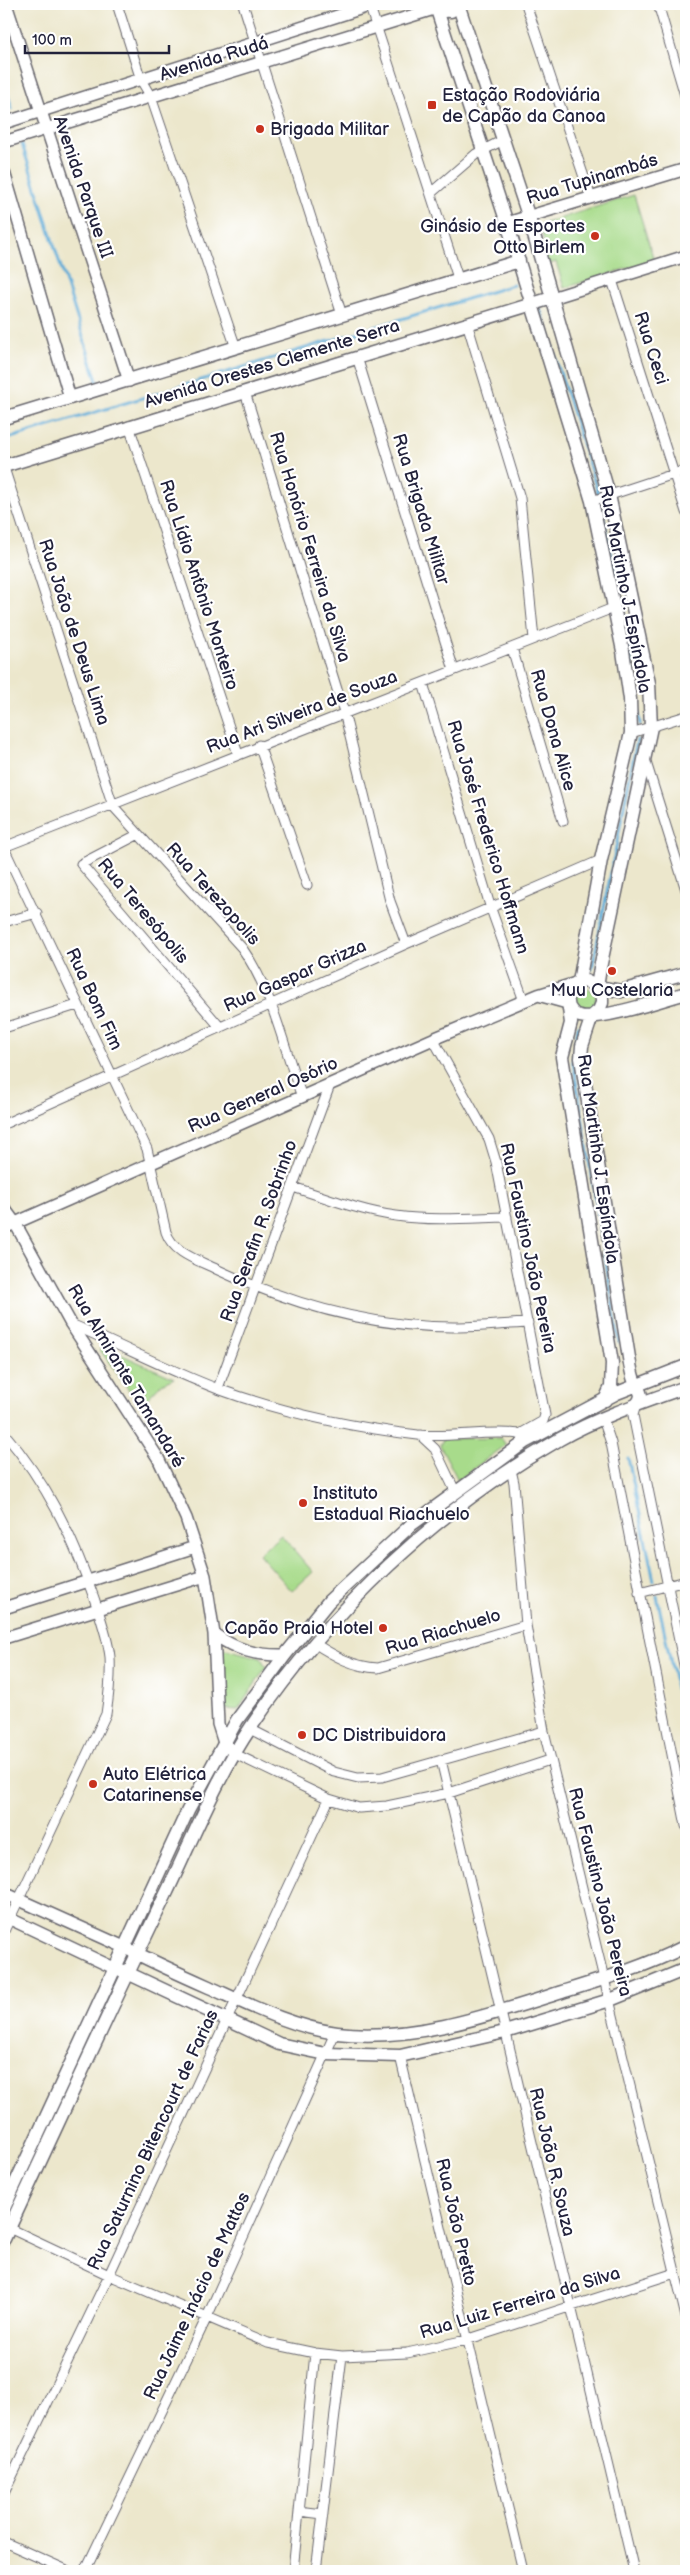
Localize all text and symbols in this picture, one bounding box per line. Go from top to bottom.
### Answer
scale bar [25,22,169,54]
text: 100 m [32,31,72,50]
street label: Avenida Rudá [157,32,271,86]
place label: Estação Rodoviária de Capão da Canoa [442,85,606,127]
marker: Estação Rodoviária de Capão da Canoa [426,99,438,111]
street label: Avenida Parque III [49,113,117,261]
place label: Brigada Militar [270,119,389,140]
marker: Brigada Militar [254,123,266,135]
street label: Rua Tupinambás [524,149,660,209]
place label: Ginásio de Esportes Otto Birlem [420,216,585,258]
marker: Ginásio de Esportes Otto Birlem [589,230,601,242]
street label: Rua Ceci [629,309,673,387]
street label: Avenida Orestes Clemente Serra [142,315,402,413]
street label: Rua Honório Ferreira da Silva [265,429,355,665]
street label: Rua Brigada Militar [388,431,454,587]
street label: Rua Lídio Antônio Monteiro [155,477,243,693]
street label: Rua Martinho J. Espíndola [594,483,656,695]
street label: Rua João de Deus Lima [34,536,114,728]
street label: Rua Ari Silveira de Souza [204,666,400,758]
street label: Rua Dona Alice [526,667,580,794]
street label: Rua José Frederico Hoffmann [442,718,534,956]
street label: Rua Terezopolis [162,839,264,949]
street label: Rua Teresópolis [93,854,193,968]
street label: Rua Gaspar Grizza [220,935,370,1017]
street label: Rua Bom Fim [61,945,127,1053]
marker: Muu Costelaria [606,965,618,977]
place label: Muu Costelaria [550,980,674,1001]
street label: Rua General Osório [185,1052,341,1138]
street label: Rua Martinho J. Espíndola [573,1053,623,1265]
street label: Rua Serafin R. Sobrinho [216,1137,302,1325]
street label: Rua Faustino João Pereira [495,1141,561,1355]
street label: Rua Almirante Tamandaré [63,1280,189,1472]
place label: Instituto Estadual Riachuelo [313,1483,470,1525]
marker: Instituto Estadual Riachuelo [297,1497,309,1509]
street label: Rua Riachuelo [383,1605,503,1659]
place label: Capão Praia Hotel [224,1618,373,1639]
marker: Capão Praia Hotel [377,1622,389,1634]
place label: DC Distribuidora [312,1725,446,1746]
marker: DC Distribuidora [296,1729,308,1741]
place label: Auto Elétrica Catarinense [103,1764,207,1806]
marker: Auto Elétrica Catarinense [87,1778,99,1790]
street label: Rua Faustino João Pereira [564,1785,636,1999]
street label: Rua Saturnino Bitencourt de Farias [83,2006,223,2274]
street label: Rua João R. Souza [525,2086,579,2238]
street label: Rua João Pretto [431,2156,481,2288]
street label: Rua Jaime Inácio de Mattos [140,2189,254,2403]
street label: Rua Luiz Ferreira da Silva [417,2263,623,2343]

